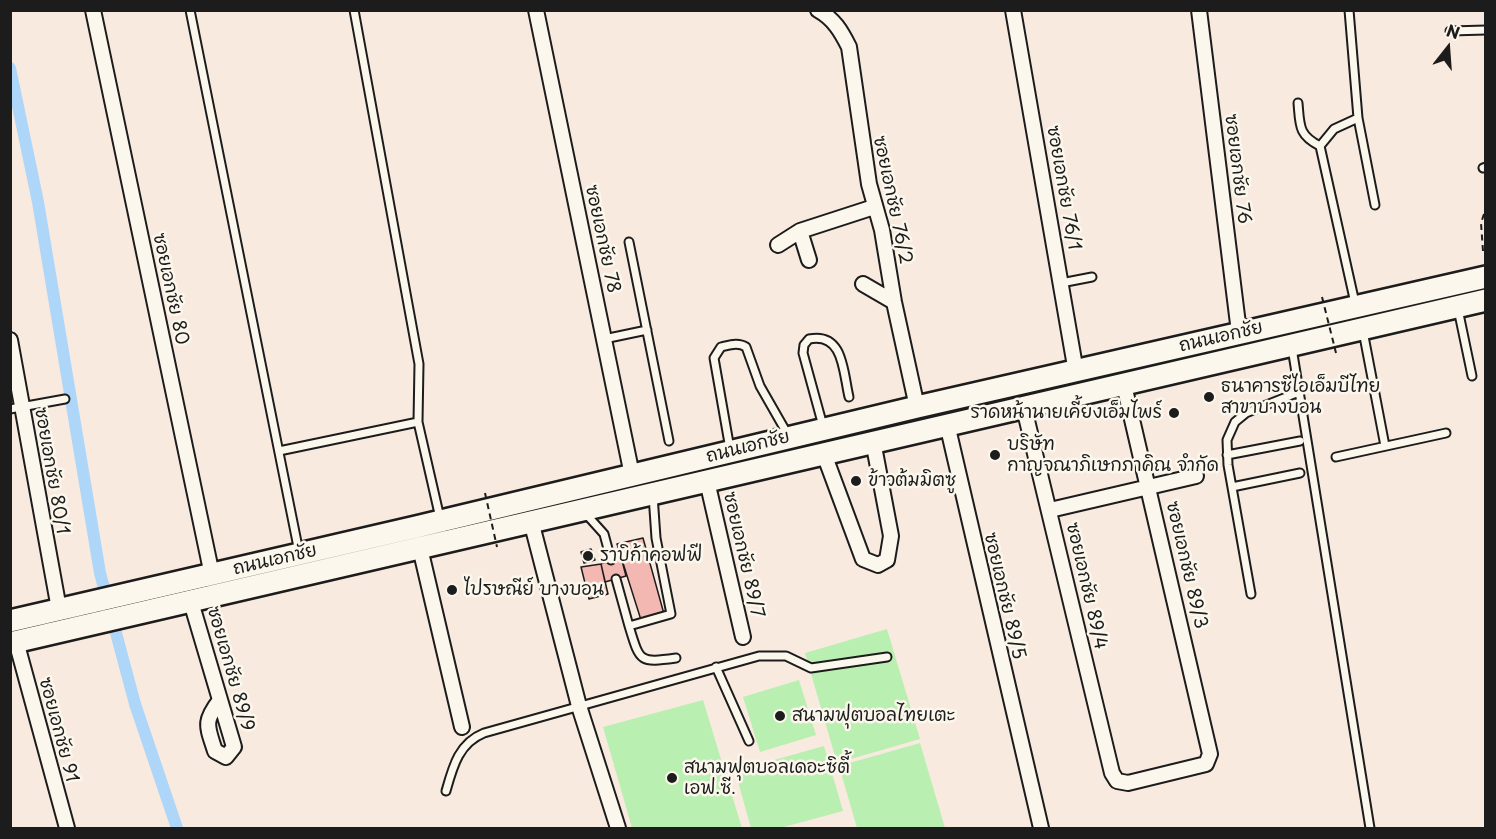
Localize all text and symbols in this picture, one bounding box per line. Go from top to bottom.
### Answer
text: N [1444,17,1463,44]
north arrow [1418,18,1478,78]
street label: ซอยเอกชัย 76 [1220,113,1254,225]
street label: ซอยเอกชัย 76/1 [1041,124,1085,252]
street label: ซอยเอกชัย 76/2 [868,134,916,266]
street label: ซอยเอกชัย 78 [580,183,624,295]
street label: ซอยเอกชัย 80 [148,231,192,347]
street label: ถนนเอกชัย [1177,317,1265,357]
place label: ธนาคารซีไอเอ็มบีไทย สาขาบางบอน [1221,376,1380,418]
marker: ธนาคารซีไอเอ็มบีไทย สาขาบางบอน [1202,390,1216,404]
place label: ราดหน้านายเคี้ยงเอ็มไพร์ [970,402,1162,424]
street label: ซอยเอกชัย 80/1 [29,406,73,536]
marker: ราดหน้านายเคี้ยงเอ็มไพร์ [1167,406,1181,420]
street label: ถนนเอกชัย [704,426,792,468]
place label: บริษัท กาญจณาภิเษกภาคิณ จำกัด [1007,434,1219,476]
marker: บริษัท กาญจณาภิเษกภาคิณ จำกัด [988,448,1002,462]
place label: ข้าวต้มมิตซู [868,470,956,492]
marker: ข้าวต้มมิตซู [849,474,863,488]
street label: ซอยเอกชัย 89/7 [718,490,768,620]
street label: ซอยเอกชัย 89/3 [1161,499,1211,631]
street label: ซอยเอกชัย 89/4 [1061,520,1111,652]
street label: ซอยเอกชัย 89/5 [979,530,1029,662]
street label: ถนนเอกชัย [231,540,319,580]
place label: ราบิก้าคอฟฟี [600,545,702,567]
marker: ราบิก้าคอฟฟี [581,549,595,563]
place label: ไปรษณีย์ บางบอน [464,579,604,601]
marker: ไปรษณีย์ บางบอน [445,583,459,597]
street label: ซอยเอกชัย 89/9 [202,604,258,734]
street label: ซอยเอกชัย 91 [34,675,82,785]
place label: สนามฟุตบอลไทยเตะ [792,705,955,727]
marker: สนามฟุตบอลไทยเตะ [773,709,787,723]
place label: สนามฟุตบอลเดอะซิตี้ เอฟ.ซี. [684,757,850,800]
marker: สนามฟุตบอลเดอะซิตี้ เอฟ.ซี. [665,771,679,785]

